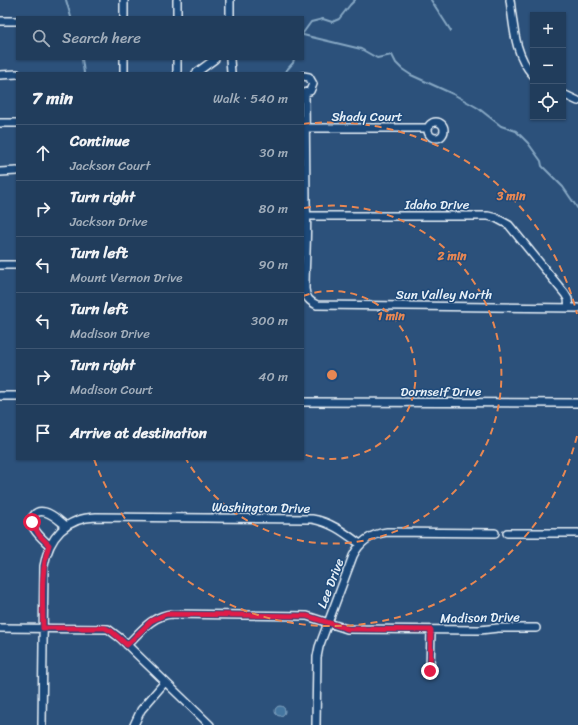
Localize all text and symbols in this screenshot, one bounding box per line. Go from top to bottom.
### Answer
map controls [530,12,566,120]
button: + [530,12,566,48]
search box [16,16,304,60]
text: Search here [62,25,141,51]
icon: search [30,27,52,49]
button: − [530,48,566,84]
text: 7 min [32,83,73,113]
button: locate [530,84,566,120]
text: Walk · 540 m [213,87,288,110]
street label: Shady Court [331,105,403,128]
text: Continue [70,128,130,154]
text: 30 m [259,141,288,164]
icon: ahead [32,142,54,164]
text: Jackson Court [70,154,150,177]
text: Turn right [70,184,135,210]
text: 3 min [496,185,526,207]
street label: Idaho Drive [404,193,470,216]
text: 80 m [259,197,288,220]
icon: right [32,198,54,220]
text: Jackson Drive [70,210,148,233]
text: Turn left [70,240,128,266]
text: 2 min [436,245,467,267]
text: 90 m [258,253,288,276]
icon: left [32,254,54,276]
text: Mount Vernon Drive [70,266,183,289]
street label: Sun Valley North [396,283,492,306]
text: Turn left [70,296,128,322]
text: 1 min [377,305,405,327]
text: 300 m [251,309,288,332]
icon: left [32,310,54,332]
text: Madison Drive [70,322,150,345]
text: Turn right [70,352,135,378]
text: 40 m [258,365,288,388]
icon: right [32,366,54,388]
centre of rings [325,368,339,382]
text: Madison Court [70,378,153,401]
street label: Dornseif Drive [401,380,482,403]
text: Arrive at destination [70,420,207,446]
icon: arrive [32,422,54,444]
street label: Washington Drive [212,495,311,520]
route start [23,513,41,531]
street label: Lee Drive [310,554,351,612]
street label: Madison Drive [440,605,520,630]
route end [421,662,439,680]

